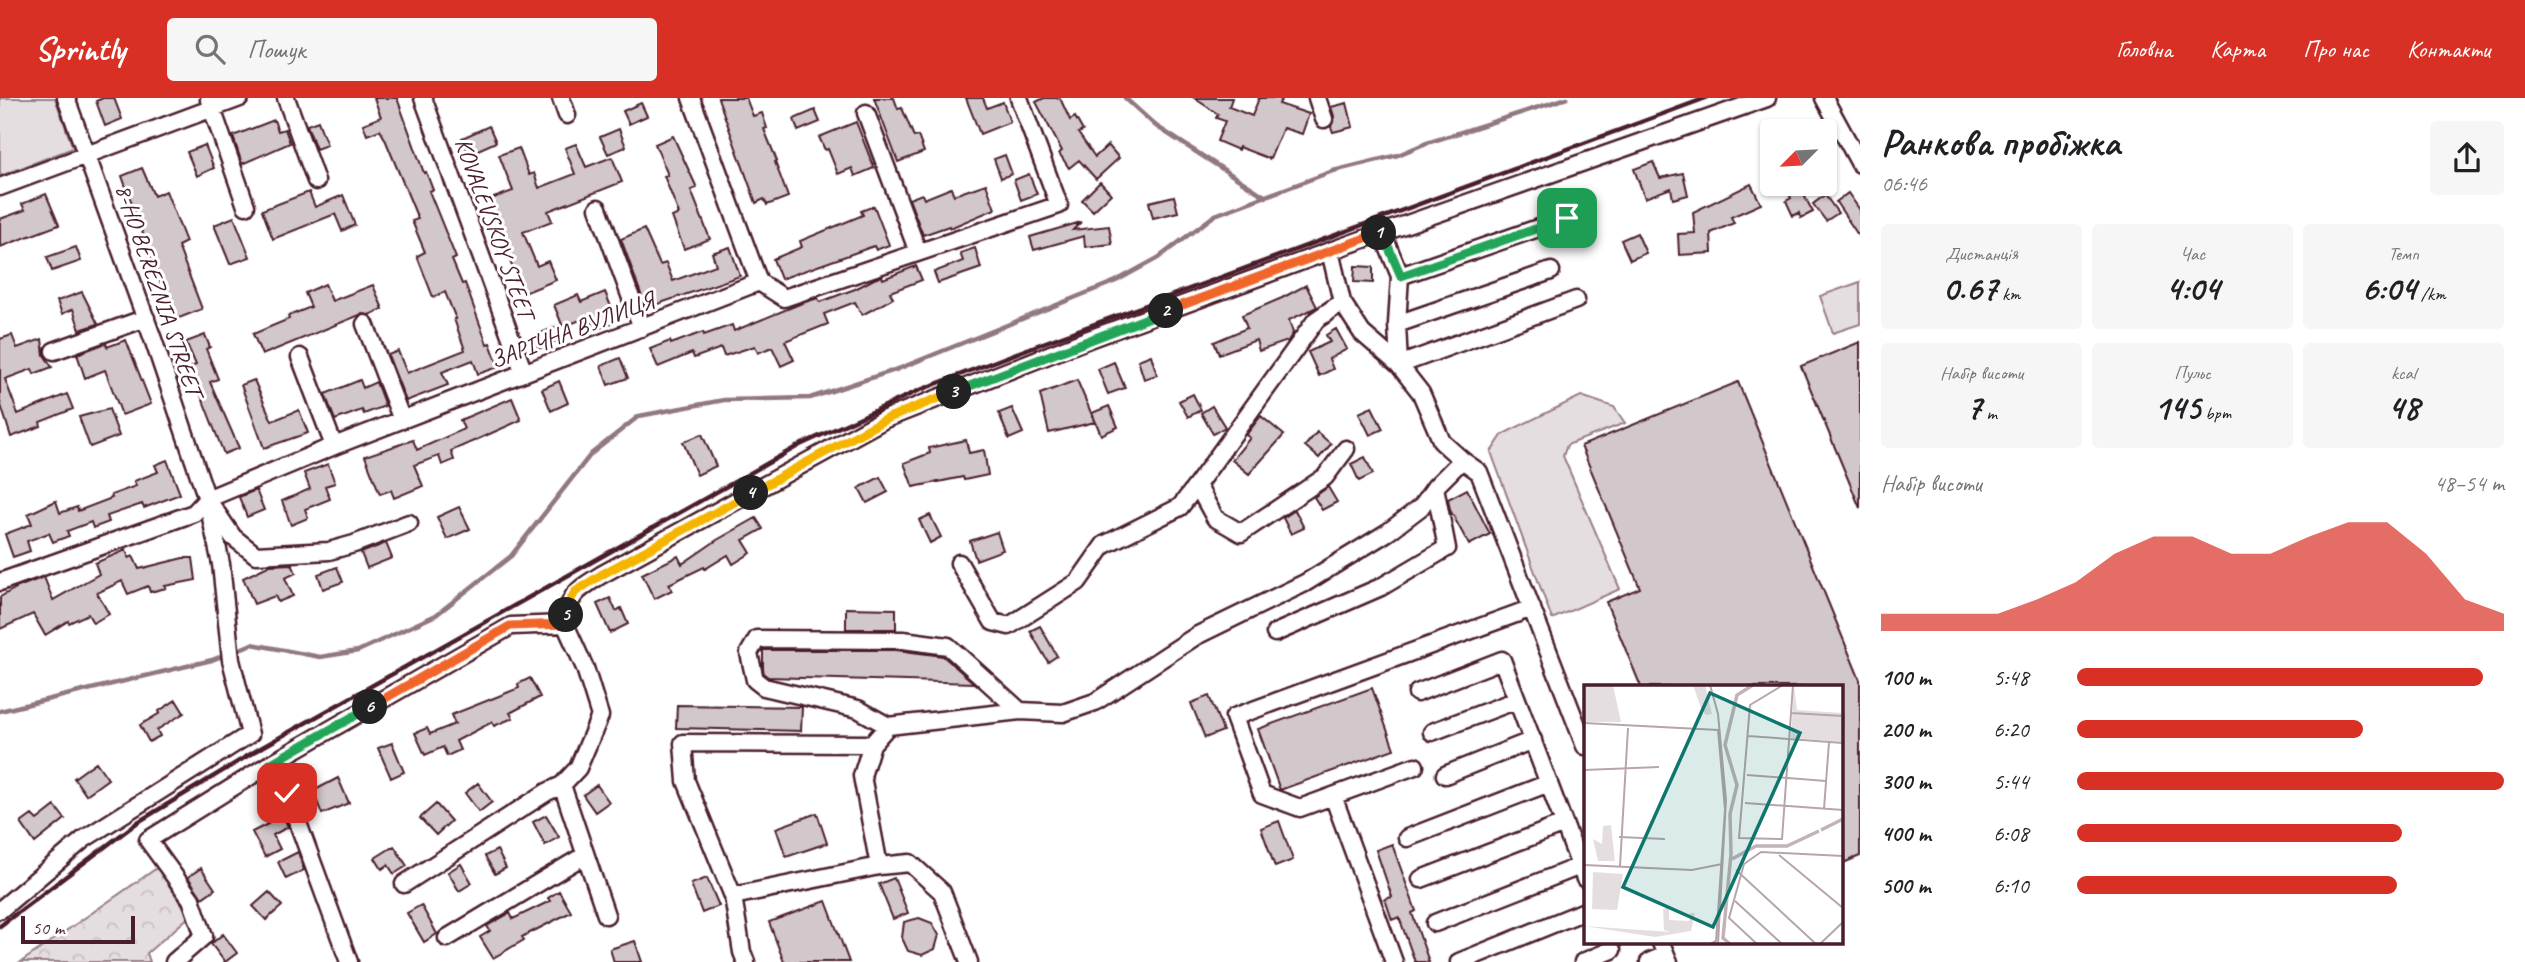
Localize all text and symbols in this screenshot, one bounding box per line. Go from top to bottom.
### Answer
search box [167,18,657,81]
text: Sprintly [35,28,125,70]
icon: search [191,30,229,68]
text: Пошук [247,33,305,66]
text: Головна [2116,34,2172,64]
text: Карта [2210,34,2265,64]
text: Про нас [2303,34,2369,64]
text: Контакти [2407,34,2490,64]
north arrow [1760,119,1838,196]
map controls [1760,119,1837,196]
text: Ранкова пробіжка [1881,119,2120,166]
button: share [2430,121,2504,195]
street label: KOVALEVSKOY STEET [448,134,543,327]
text: 06:46 [1881,169,1927,198]
street label: 8-HO BEREZNIA STREET [109,180,211,406]
pin [1537,188,1597,248]
icon: arrive [1548,199,1586,237]
pin: 1 [1362,216,1396,250]
text: 1 [1374,220,1383,244]
text: Дистанція [1945,242,2018,266]
text: Час [2180,242,2205,266]
text: Темп [2388,242,2419,266]
text: 0.67 [1943,266,1997,311]
text: 4:04 [2165,266,2220,311]
text: 6:04 [2361,266,2416,311]
text: km [1997,282,2020,306]
text: /km [2416,282,2446,306]
street label: ЗАРІЧНА ВУЛИЦЯ [486,284,662,375]
pin: 2 [1148,294,1184,328]
text: 2 [1161,298,1170,322]
text: Набір висоти [1940,361,2023,385]
text: Пульс [2174,361,2211,385]
text: kcal [2391,361,2416,385]
pin: 3 [936,374,972,410]
text: 3 [949,379,958,403]
text: 7 [1966,385,1982,430]
text: 145 [2154,385,2201,430]
text: 48 [2388,385,2419,430]
text: m [1982,401,1997,425]
text: bpm [2201,401,2231,425]
text: Набір висоти [1881,469,1981,498]
text: 48–54 m [2434,469,2504,498]
pin: 4 [734,476,768,510]
text: 4 [746,480,755,504]
pin: 5 [548,598,584,632]
text: 5 [561,602,570,626]
text: 100 m [1881,663,1931,692]
text: 5:48 [1993,663,2029,692]
inset map [1584,685,1842,944]
pin: 6 [352,690,388,724]
text: 6 [365,694,374,718]
text: 200 m [1881,715,1931,744]
text: 6:20 [1993,715,2029,744]
pin [257,763,317,823]
text: 300 m [1881,767,1931,796]
text: 5:44 [1993,767,2029,796]
icon: check [268,774,306,812]
text: 400 m [1881,819,1931,848]
text: 6:08 [1993,819,2029,848]
text: 500 m [1881,871,1930,900]
text: 6:10 [1993,871,2029,900]
scale bar [21,913,135,945]
text: 50 m [32,916,64,940]

